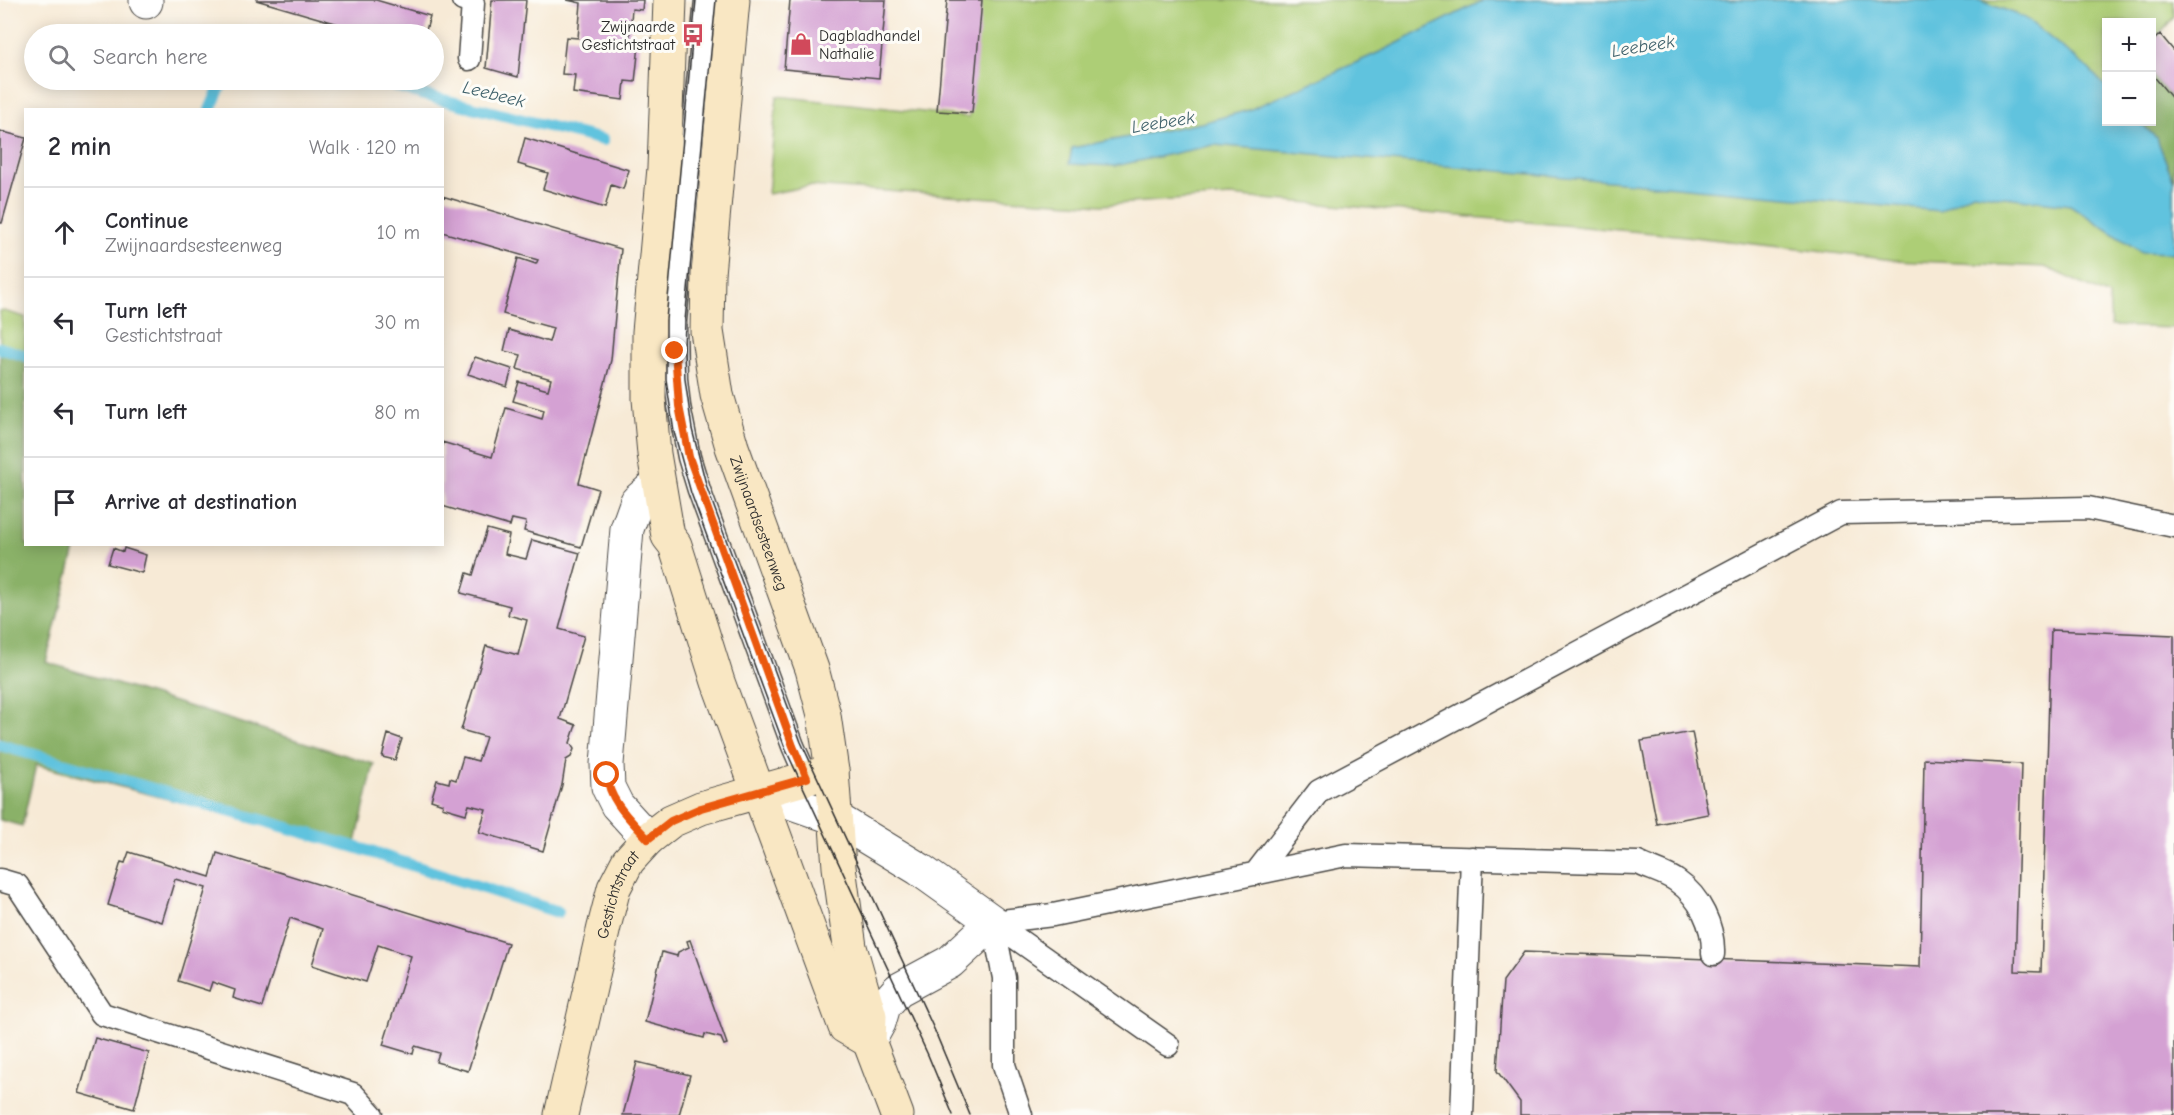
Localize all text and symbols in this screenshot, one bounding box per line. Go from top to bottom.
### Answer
place label: Zwijnaarde Gestichtstraat [581,18,675,54]
map controls [2102,18,2156,126]
button: + [2102,18,2156,72]
bus stop icon: Zwijnaarde Gestichtstraat [680,22,706,48]
search box [24,24,444,90]
place label: Dagbladhandel Nathalie [819,27,920,63]
shop icon: Dagbladhandel Nathalie [788,31,814,57]
water label: Leebeek [1610,31,1676,62]
icon: search [45,41,78,74]
text: Search here [93,44,208,70]
button: − [2102,72,2156,126]
water label: Leebeek [461,77,527,112]
water label: Leebeek [1130,107,1196,138]
text: 2 min [48,132,111,162]
text: Walk · 120 m [309,136,420,159]
text: Continue [105,208,188,234]
icon: ahead [48,216,81,249]
text: 10 m [377,221,420,244]
text: Zwijnaardsesteenweg [105,234,283,257]
text: Turn left [105,298,187,324]
icon: left [48,306,81,339]
text: 30 m [374,311,420,334]
text: Gestichtstraat [105,324,222,347]
route end [661,337,687,363]
icon: left [48,396,81,429]
text: Turn left [105,399,187,425]
text: 80 m [374,401,420,424]
street label: Zwijnaardsesteenweg [726,454,791,593]
icon: arrive [48,486,81,519]
text: Arrive at destination [105,489,297,515]
route start [593,761,619,787]
street label: Gestichtstraat [594,847,643,941]

